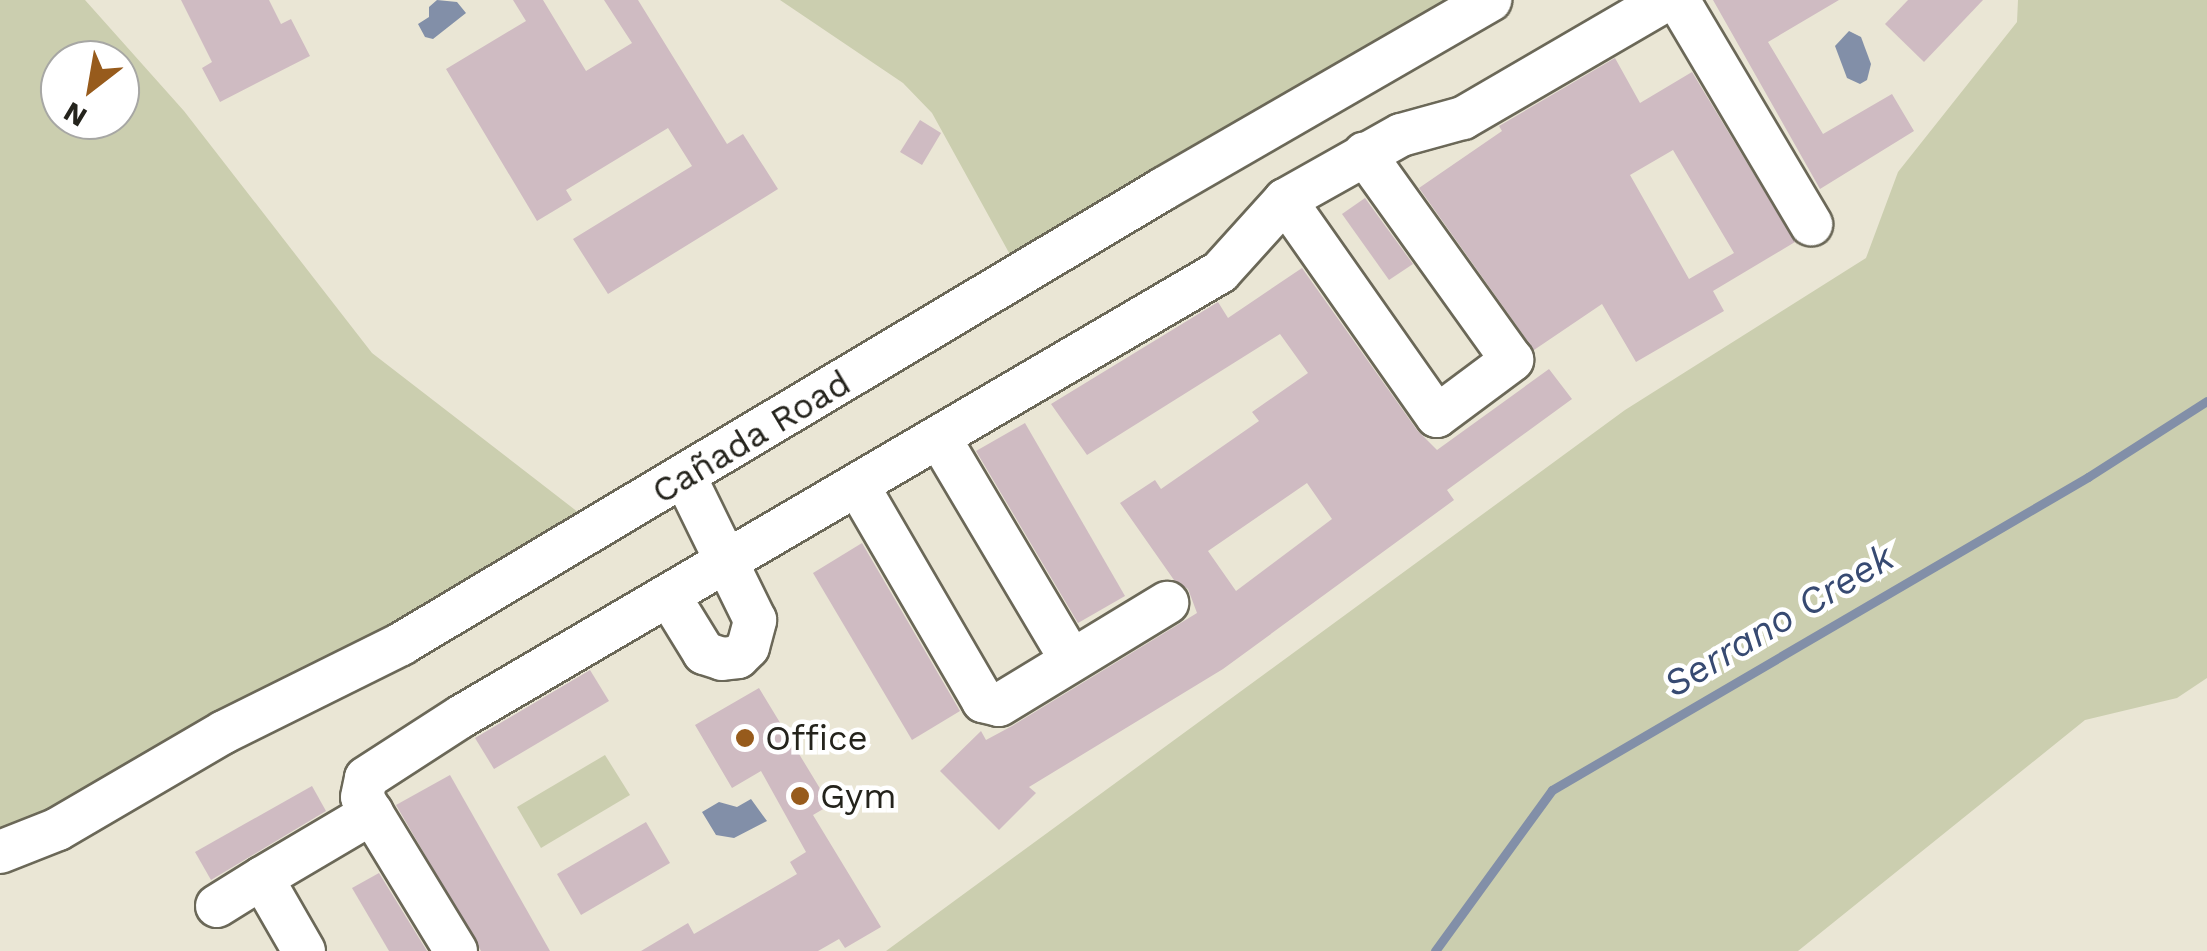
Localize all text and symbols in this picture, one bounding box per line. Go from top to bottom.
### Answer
north arrow [40,40,140,140]
text: N [58,95,93,134]
street label: Cañada Road [644,361,858,513]
water label: Serrano Creek [1656,534,1902,708]
place label: Office [765,717,868,759]
marker: Office [734,727,756,749]
place label: Gym [820,775,897,817]
marker: Gym [789,785,811,807]

